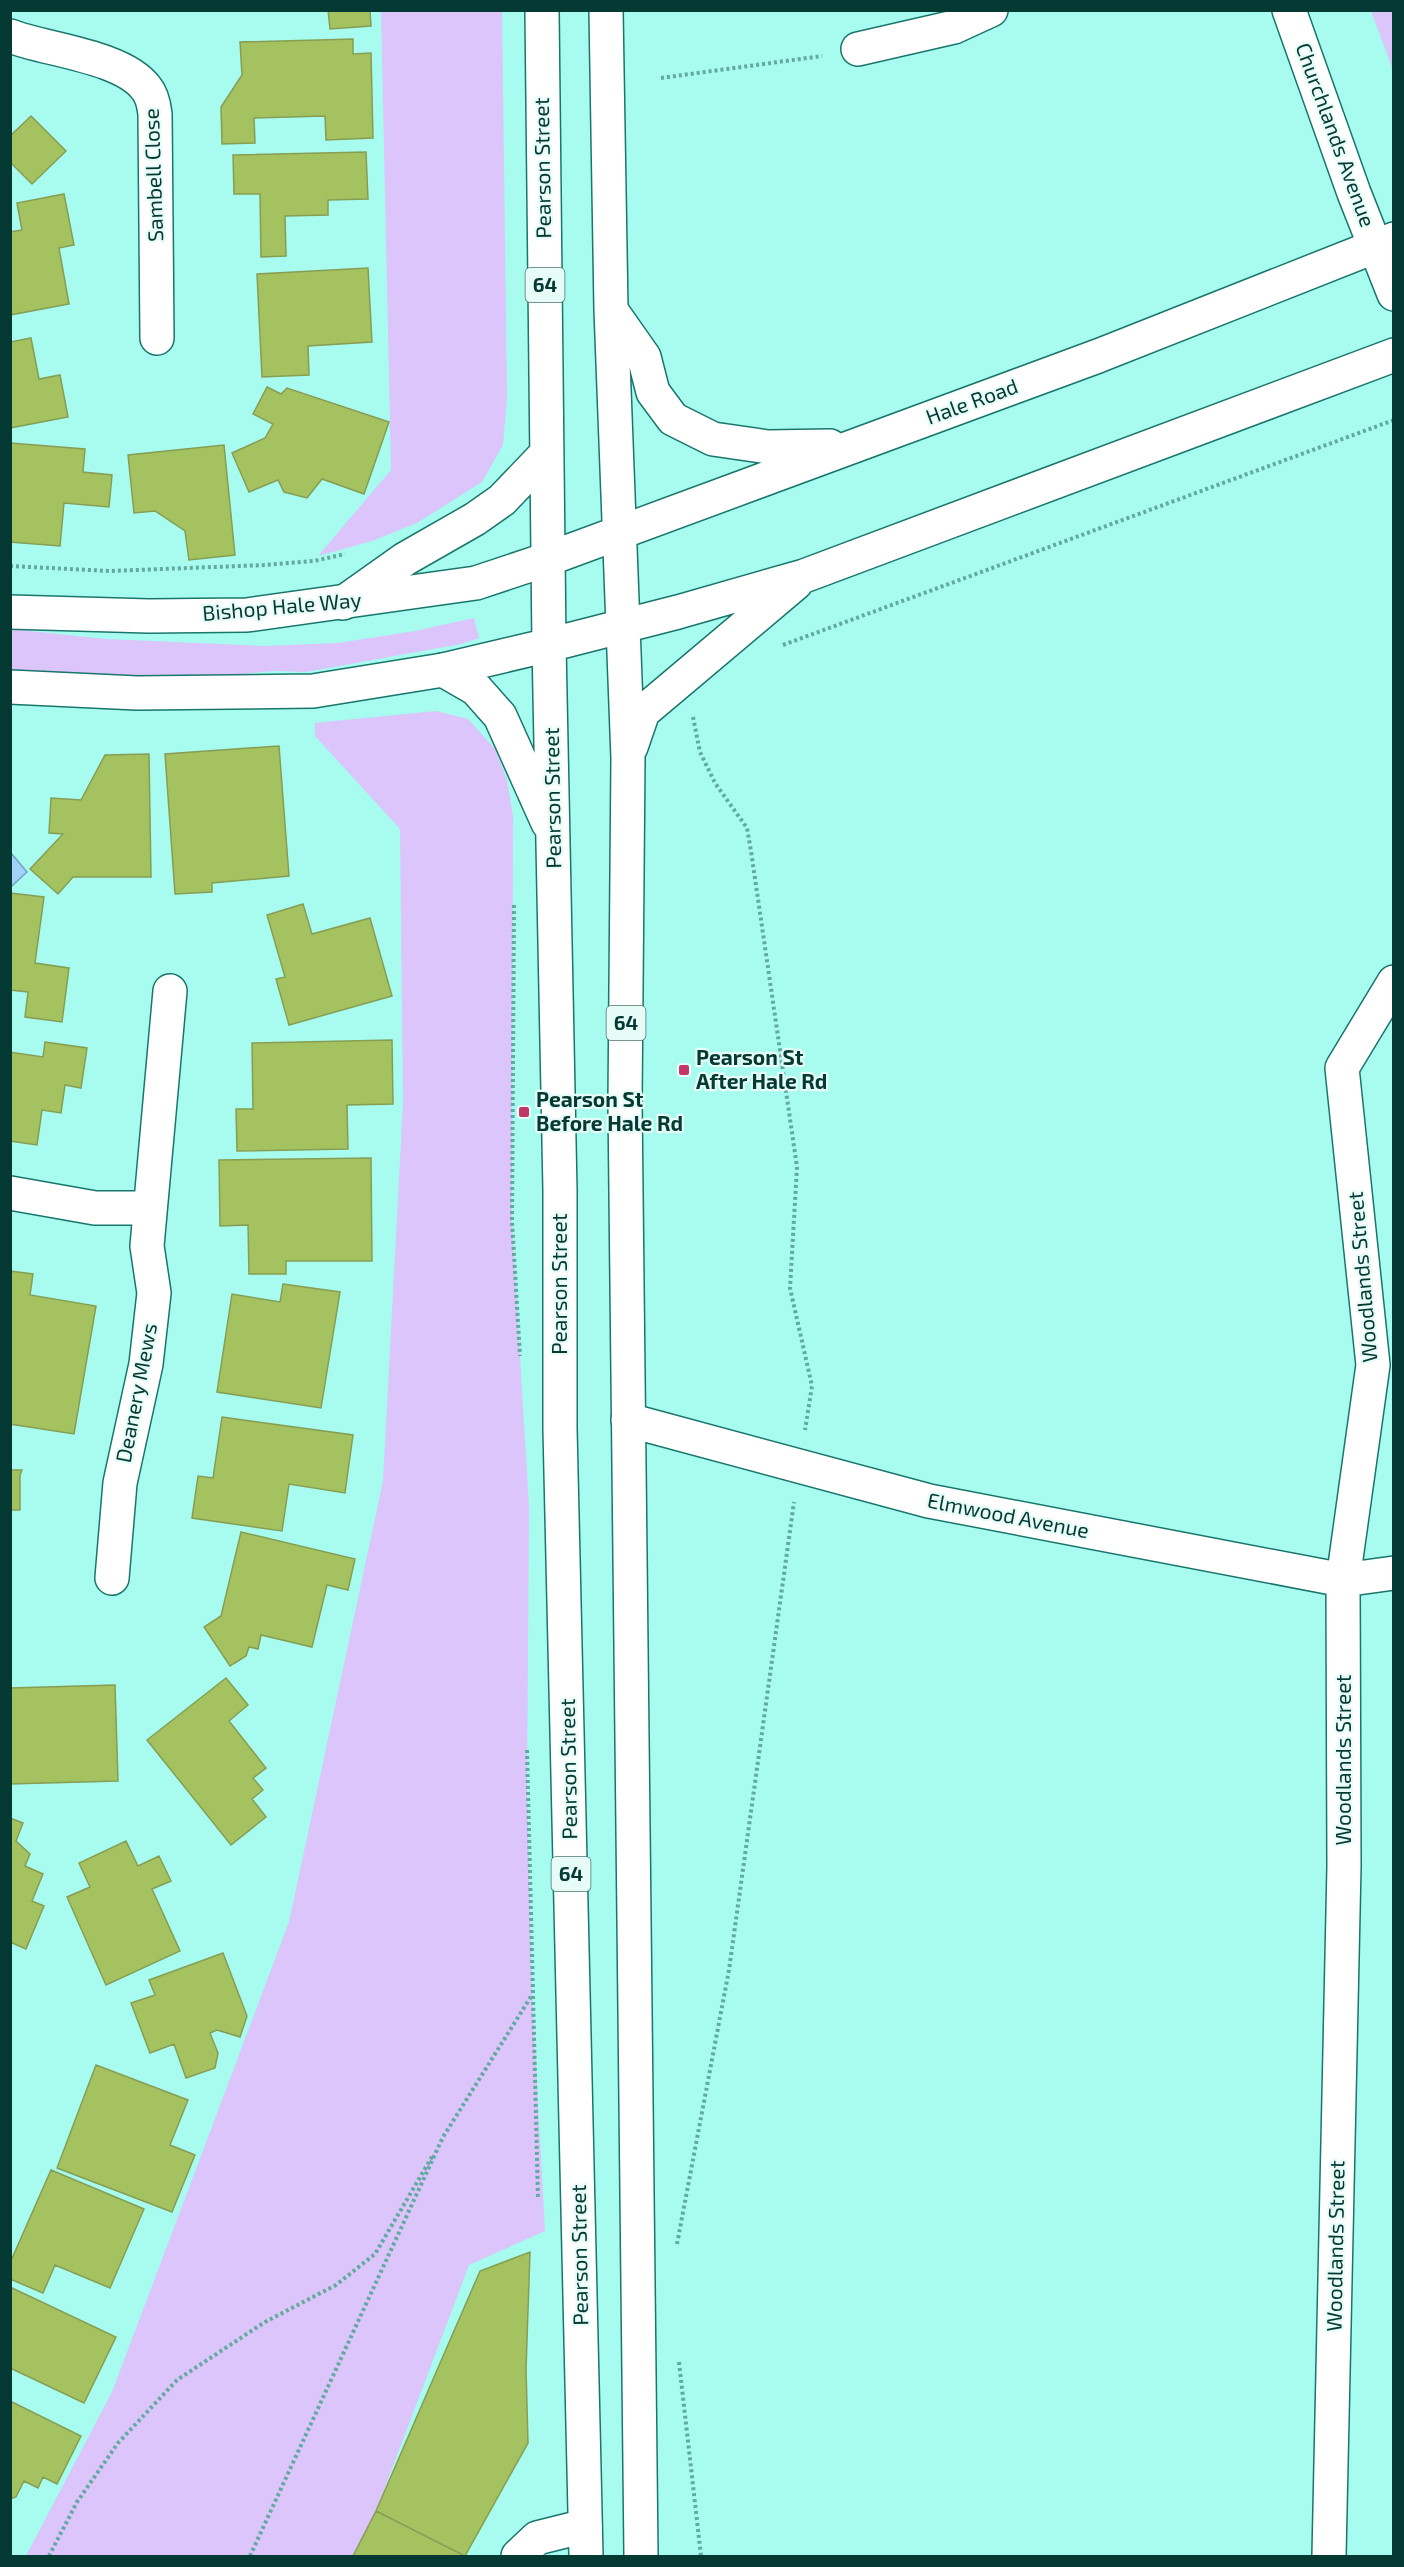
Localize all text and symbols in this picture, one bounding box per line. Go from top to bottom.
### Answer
street label: Churchlands Avenue [1291,39,1381,230]
street label: Pearson Street [528,97,555,239]
street label: Sambell Close [138,108,167,242]
road number: 64 [526,268,564,302]
street label: Hale Road [922,372,1021,429]
street label: Bishop Hale Way [201,586,362,625]
street label: Pearson Street [538,727,565,869]
road number: 64 [606,1006,646,1040]
place label: Pearson St After Hale Rd [696,1044,827,1093]
marker: Pearson St After Hale Rd [677,1063,691,1077]
place label: Pearson St Before Hale Rd [536,1086,683,1135]
marker: Pearson St Before Hale Rd [517,1105,531,1119]
street label: Woodlands Street [1342,1191,1381,1363]
street label: Pearson Street [546,1213,571,1355]
street label: Deanery Mews [110,1321,161,1465]
street label: Elmwood Avenue [925,1487,1091,1542]
street label: Woodlands Street [1330,1674,1355,1846]
street label: Pearson Street [554,1698,581,1840]
road number: 64 [552,1857,590,1891]
street label: Woodlands Street [1321,2160,1348,2332]
street label: Pearson Street [565,2184,592,2326]

